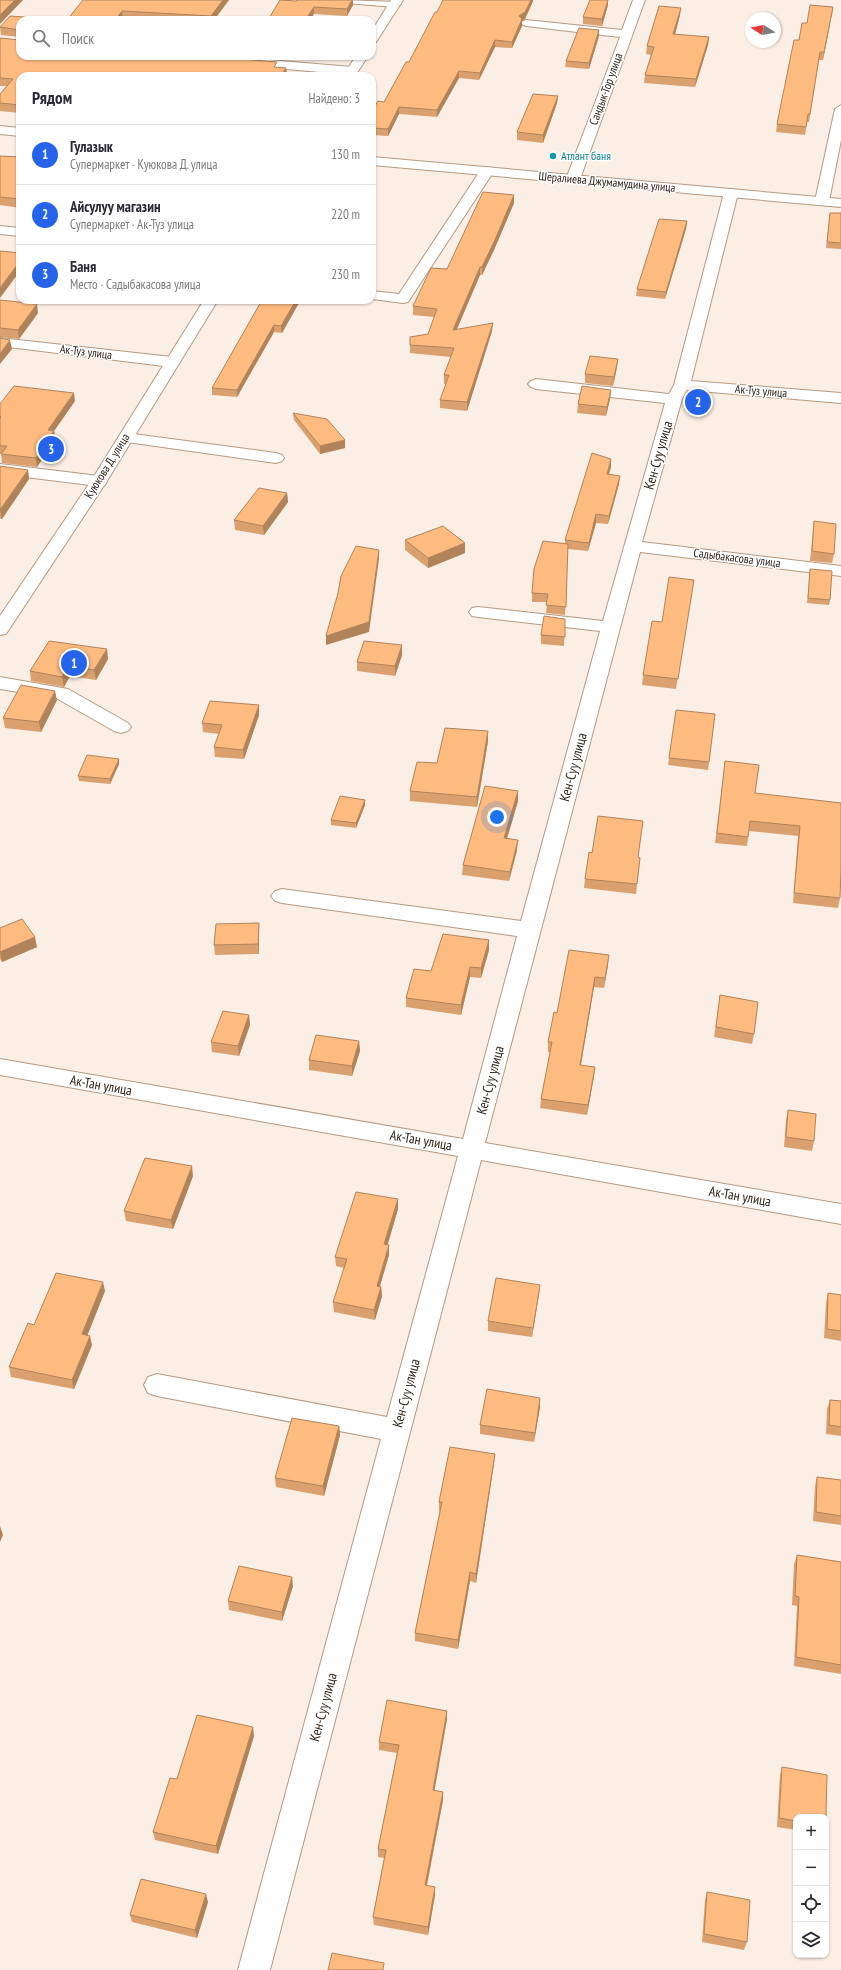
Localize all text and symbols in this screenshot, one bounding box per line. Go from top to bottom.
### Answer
north arrow [745,12,781,48]
search box [16,16,376,60]
icon: search [30,27,52,49]
text: Поиск [62,29,94,48]
street label: Сандык-Тор улица [586,50,626,127]
text: Рядом [32,87,72,109]
text: Найдено: 3 [309,90,360,107]
text: Гулазык [70,137,113,156]
text: 1 [42,146,48,163]
text: 130 m [331,146,360,163]
place label: Атлант баня [561,148,611,163]
marker: Атлант баня [548,151,558,161]
text: Супермаркет · Куюкова Д. улица [70,156,218,173]
street label: Шералиева Джумамудина улица [538,168,676,195]
text: Айсулуу магазин [70,197,161,216]
text: 2 [42,206,48,223]
text: 220 m [331,206,360,223]
text: Супермаркет · Ак-Туз улица [70,216,194,233]
text: Баня [70,257,96,276]
text: 3 [42,266,48,283]
text: 230 m [331,266,360,283]
text: Место · Садыбакасова улица [70,276,201,293]
street label: Ак-Туз улица [59,341,113,362]
street label: Ак-Туз улица [734,381,788,400]
pin: 2 [685,387,711,417]
street label: Кен-Суу улица [640,419,676,491]
street label: Куюкова Д. улица [81,430,133,501]
pin: 3 [38,434,64,464]
street label: Садыбакасова улица [693,545,782,570]
pin: 1 [61,648,87,678]
street label: Кен-Суу улица [555,731,591,803]
your location [487,807,507,827]
street label: Кен-Суу улица [472,1044,508,1116]
street label: Ак-Тан улица [68,1071,134,1099]
street label: Ак-Тан улица [388,1126,454,1154]
street label: Ак-Тан улица [707,1182,773,1210]
street label: Кен-Суу улица [388,1357,424,1429]
street label: Кен-Суу улица [305,1671,341,1743]
map controls [793,1814,829,1958]
button: + [793,1814,829,1850]
button: − [793,1850,829,1886]
button: locate [793,1886,829,1922]
button: layers [793,1922,829,1958]

